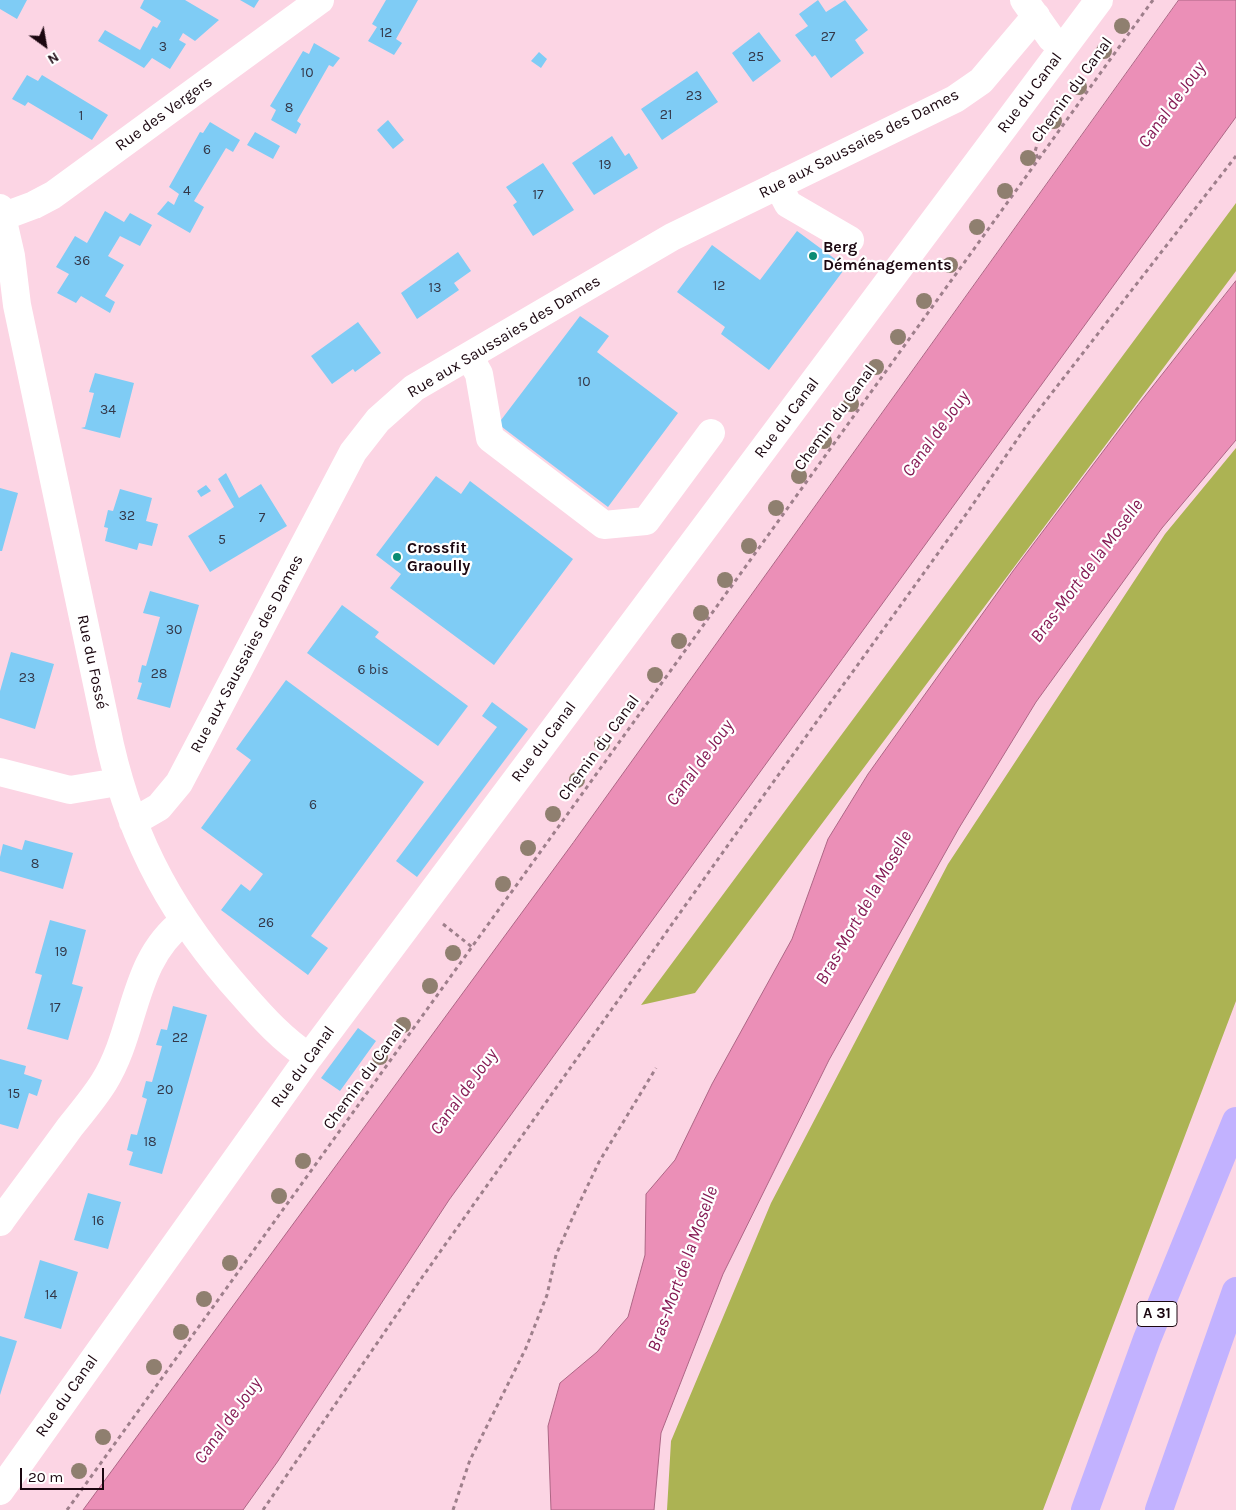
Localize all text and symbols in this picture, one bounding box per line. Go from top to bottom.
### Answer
north arrow [20,20,70,70]
house number: 12 [380,25,392,41]
house number: 27 [821,29,835,45]
street label: Chemin du Canal [1027,34,1117,146]
house number: 3 [159,39,167,55]
text: N [44,48,62,68]
house number: 25 [748,49,764,65]
street label: Rue du Canal [993,49,1067,137]
water label: Canal de Jouy [1134,58,1210,152]
house number: 10 [301,65,313,81]
street label: Rue des Vergers [112,72,216,156]
street label: Rue aux Saussaies des Dames [756,85,962,203]
house number: 23 [686,88,702,104]
house number: 8 [285,100,293,116]
house number: 21 [660,107,672,123]
house number: 1 [79,108,83,124]
house number: 6 [203,142,211,158]
house number: 19 [599,157,611,173]
house number: 4 [183,183,191,199]
house number: 17 [532,187,544,203]
place label: Berg Déménagements [823,237,952,275]
marker: Berg Déménagements [807,250,819,262]
house number: 36 [74,253,90,269]
street label: Rue aux Saussaies des Dames [404,272,604,402]
house number: 12 [713,278,725,294]
house number: 13 [429,280,441,296]
street label: Chemin du Canal [790,362,880,474]
house number: 10 [578,374,590,390]
street label: Rue du Canal [750,374,824,462]
water label: Canal de Jouy [898,387,974,481]
house number: 34 [100,402,116,418]
water label: Bras-Mort de la Moselle [1026,495,1148,647]
house number: 32 [119,508,135,524]
house number: 7 [259,510,265,526]
house number: 5 [218,532,226,548]
place label: Crossfit Graoully [407,538,470,576]
marker: Crossfit Graoully [391,551,403,563]
street label: Rue aux Saussaies des Dames [186,552,308,756]
street label: Rue du Fossé [73,613,111,711]
house number: 30 [166,622,182,638]
house number: 6 bis [357,662,389,678]
house number: 28 [151,666,167,682]
house number: 23 [19,670,35,686]
street label: Chemin du Canal [554,692,644,804]
street label: Rue du Canal [507,698,581,786]
water label: Canal de Jouy [662,716,738,810]
house number: 6 [309,797,317,813]
water label: Bras-Mort de la Moselle [811,827,917,989]
house number: 8 [31,856,39,872]
house number: 26 [258,915,274,931]
house number: 19 [55,944,67,960]
house number: 17 [49,1000,61,1016]
street label: Chemin du Canal [319,1021,409,1133]
street label: Rue du Canal [267,1023,339,1111]
house number: 22 [172,1030,188,1046]
water label: Canal de Jouy [426,1045,502,1139]
house number: 20 [157,1082,173,1098]
house number: 15 [8,1086,20,1102]
house number: 18 [143,1134,157,1150]
water label: Bras-Mort de la Moselle [643,1183,723,1355]
house number: 16 [92,1213,104,1229]
house number: 14 [45,1287,57,1303]
road number: A 31 [1137,1302,1177,1326]
street label: Rue du Canal [32,1351,102,1441]
water label: Canal de Jouy [190,1374,266,1468]
scale bar [22,1458,106,1490]
text: 20 m [28,1468,63,1486]

